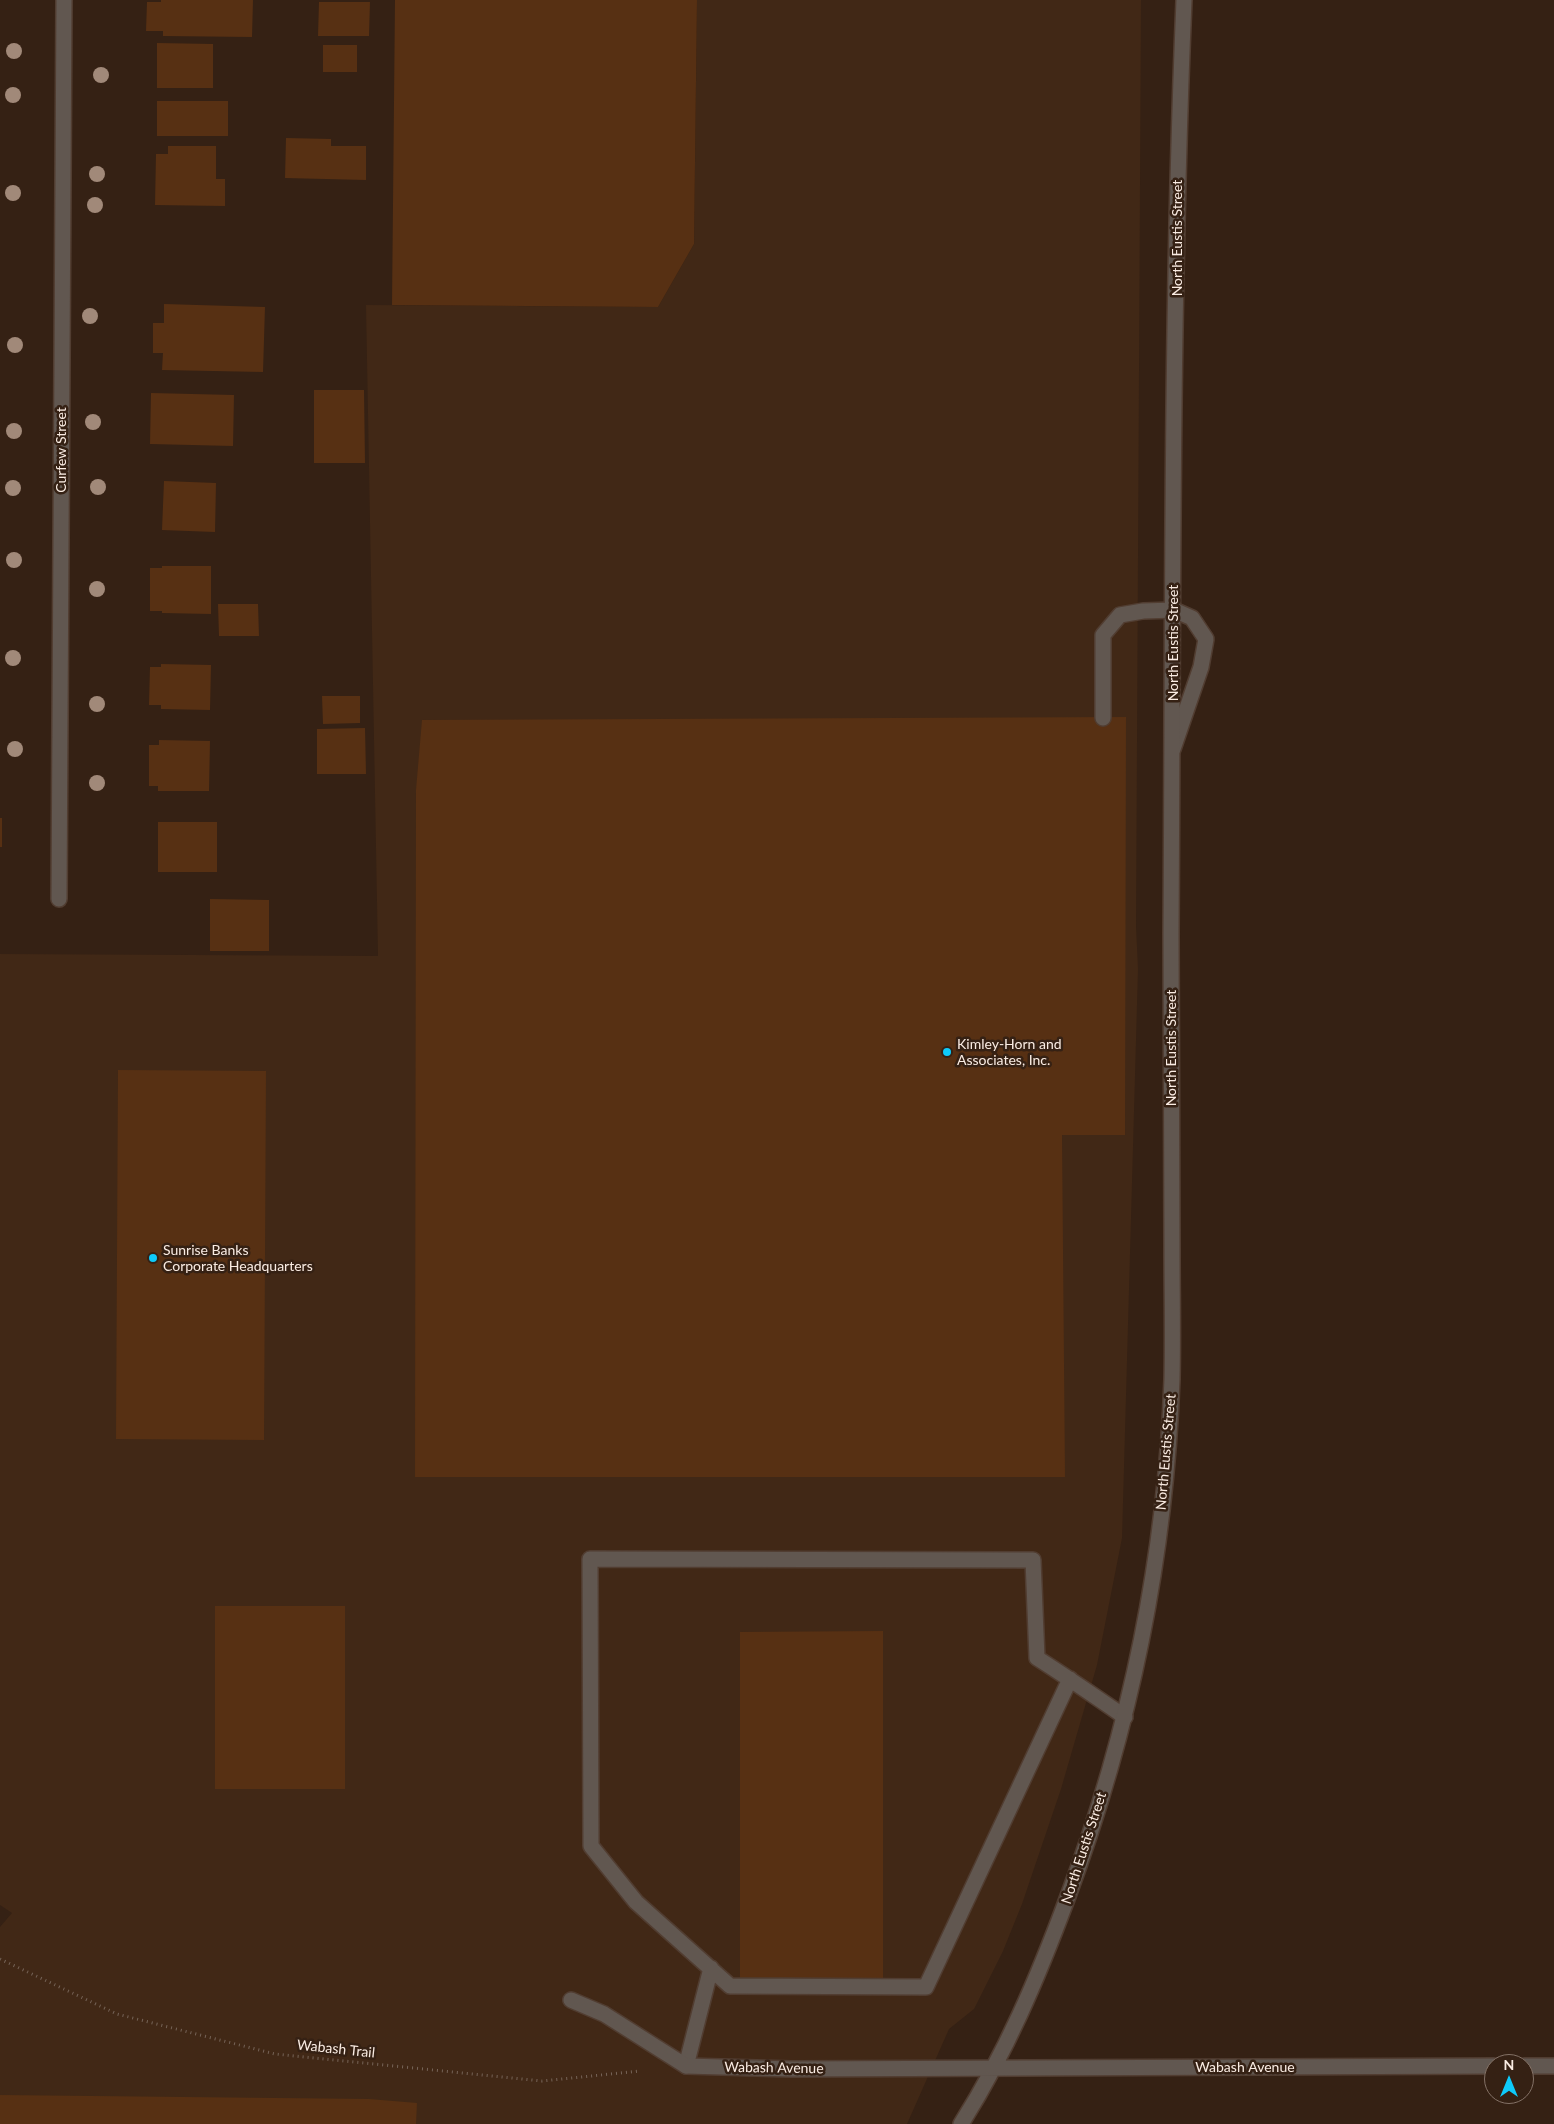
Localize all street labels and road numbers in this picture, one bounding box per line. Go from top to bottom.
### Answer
street label: North Eustis Street [1169,180,1185,296]
street label: Curfew Street [53,407,69,493]
street label: North Eustis Street [1165,585,1181,701]
street label: North Eustis Street [1163,990,1179,1106]
street label: North Eustis Street [1153,1393,1179,1511]
street label: North Eustis Street [1058,1790,1110,1906]
street label: Wabash Trail [296,2037,376,2061]
street label: Wabash Avenue [724,2059,824,2077]
street label: Wabash Avenue [1195,2059,1295,2075]

